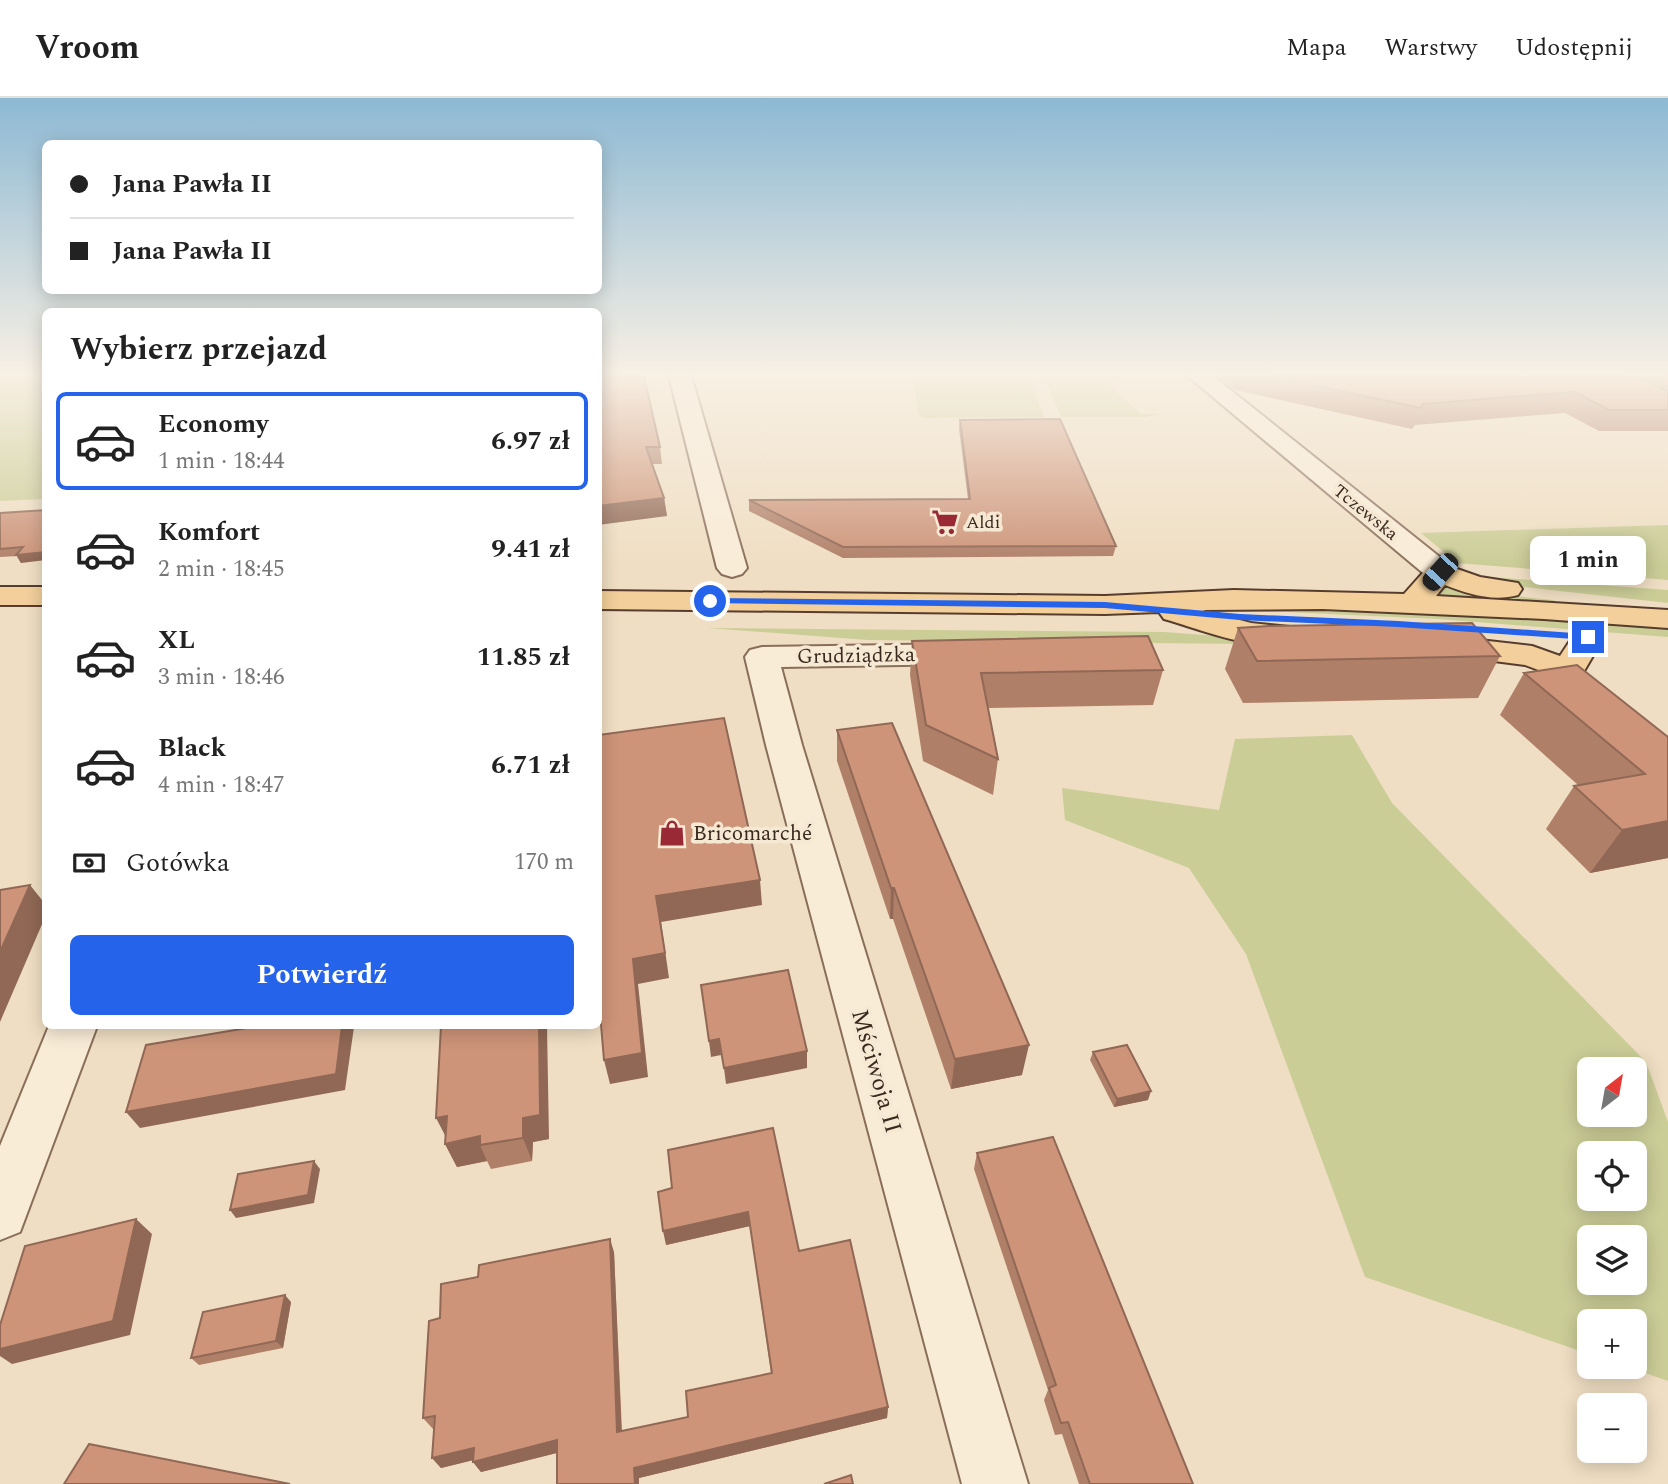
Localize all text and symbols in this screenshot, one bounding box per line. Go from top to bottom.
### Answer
text: Vroom [35,23,140,73]
text: Mapa [1286,30,1346,66]
text: Warstwy [1384,30,1477,66]
text: Udostępnij [1515,30,1633,66]
text: Jana Pawła II [112,164,272,204]
text: Jana Pawła II [112,231,272,271]
text: Wybierz przejazd [70,325,327,374]
text: Economy [158,404,268,444]
icon: car [74,410,137,473]
text: 6.97 zł [491,421,570,461]
text: 1 min · 18:44 [158,444,285,479]
street label: Tczewska [1327,478,1404,547]
supermarket icon: Aldi [930,507,960,537]
place label: Aldi [966,509,1000,536]
text: Komfort [158,512,260,552]
icon: car [74,518,137,581]
text: 9.41 zł [491,529,570,569]
callout: 1 min [1530,536,1646,584]
text: 1 min [1557,543,1619,578]
car [1419,549,1462,595]
text: 2 min · 18:45 [158,552,285,587]
route start [694,585,726,617]
text: XL [158,620,195,660]
route end [1572,621,1604,653]
icon: car [74,626,137,689]
text: 11.85 zł [477,637,570,677]
street label: Grudziądzka [797,639,916,673]
text: 3 min · 18:46 [158,660,285,695]
text: Black [158,728,226,768]
icon: car [74,734,137,797]
text: 6.71 zł [491,745,570,785]
text: 4 min · 18:47 [158,768,285,803]
shop icon: Bricomarché [657,818,687,848]
place label: Bricomarché [693,818,812,850]
text: Gotówka [126,843,230,883]
icon: cash [70,844,108,882]
text: 170 m [514,845,574,880]
button: Potwierdź [70,935,574,1015]
street label: Mściwoja II [841,1005,911,1137]
north arrow [1577,1057,1647,1127]
map controls [1577,1057,1647,1463]
button: locate [1577,1141,1647,1211]
button: layers [1577,1225,1647,1295]
button: + [1577,1309,1647,1379]
button: − [1577,1393,1647,1463]

